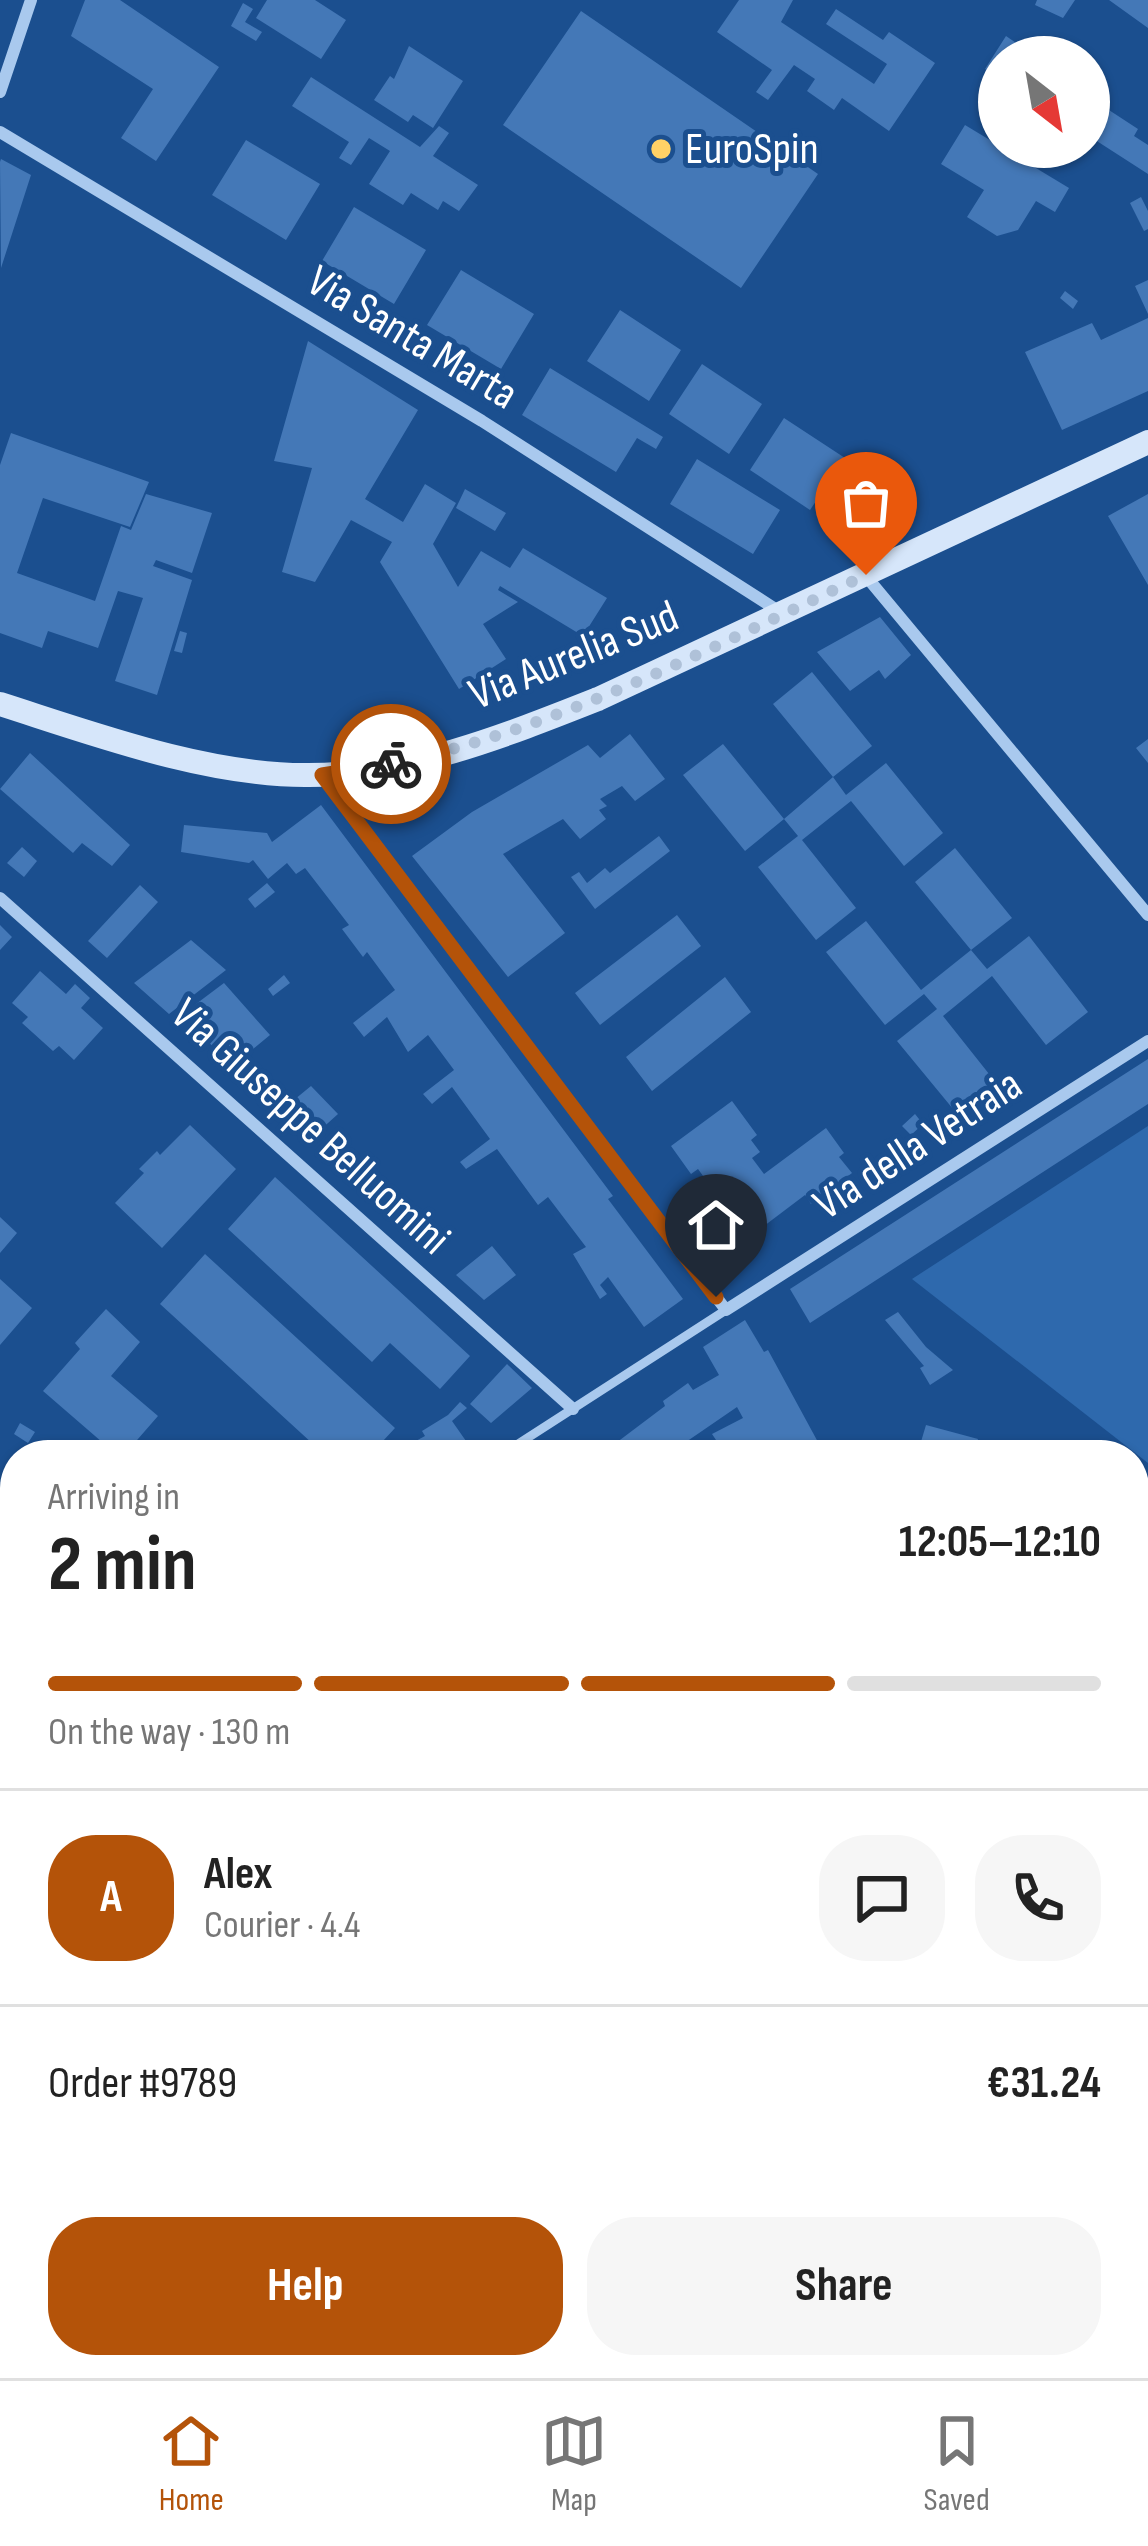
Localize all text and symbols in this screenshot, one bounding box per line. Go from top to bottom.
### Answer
north arrow [978,36,1110,168]
map controls [978,36,1110,168]
place label: EuroSpin [685,122,819,177]
marker: EuroSpin [648,136,674,162]
street label: Via Santa Marta [297,254,527,422]
pin [815,452,917,575]
icon: bag [833,470,899,536]
street label: Via Aurelia Sud [461,589,687,723]
courier [331,704,451,824]
icon: bike [358,731,424,797]
street label: Via Giuseppe Belluomini [159,987,461,1267]
street label: Via della Vetraia [804,1057,1032,1233]
pin [665,1174,767,1297]
icon: home [683,1192,749,1258]
text: Arriving in [48,1474,180,1521]
text: 12:05–12:10 [899,1515,1101,1570]
text: 2 min [48,1519,197,1612]
text: On the way · 130 m [48,1709,290,1756]
button: chat [819,1835,945,1961]
button: phone [975,1835,1101,1961]
text: Alex [204,1847,272,1902]
text: A [100,1870,122,1925]
text: Courier · 4.4 [204,1902,360,1949]
text: Order #9789 [48,2056,237,2111]
text: €31.24 [987,2056,1101,2111]
button: Help [48,2217,563,2355]
button: Share [587,2217,1101,2355]
tab: Home [158,2408,224,2520]
tab: Map [541,2408,607,2520]
tab: Saved [924,2408,990,2520]

